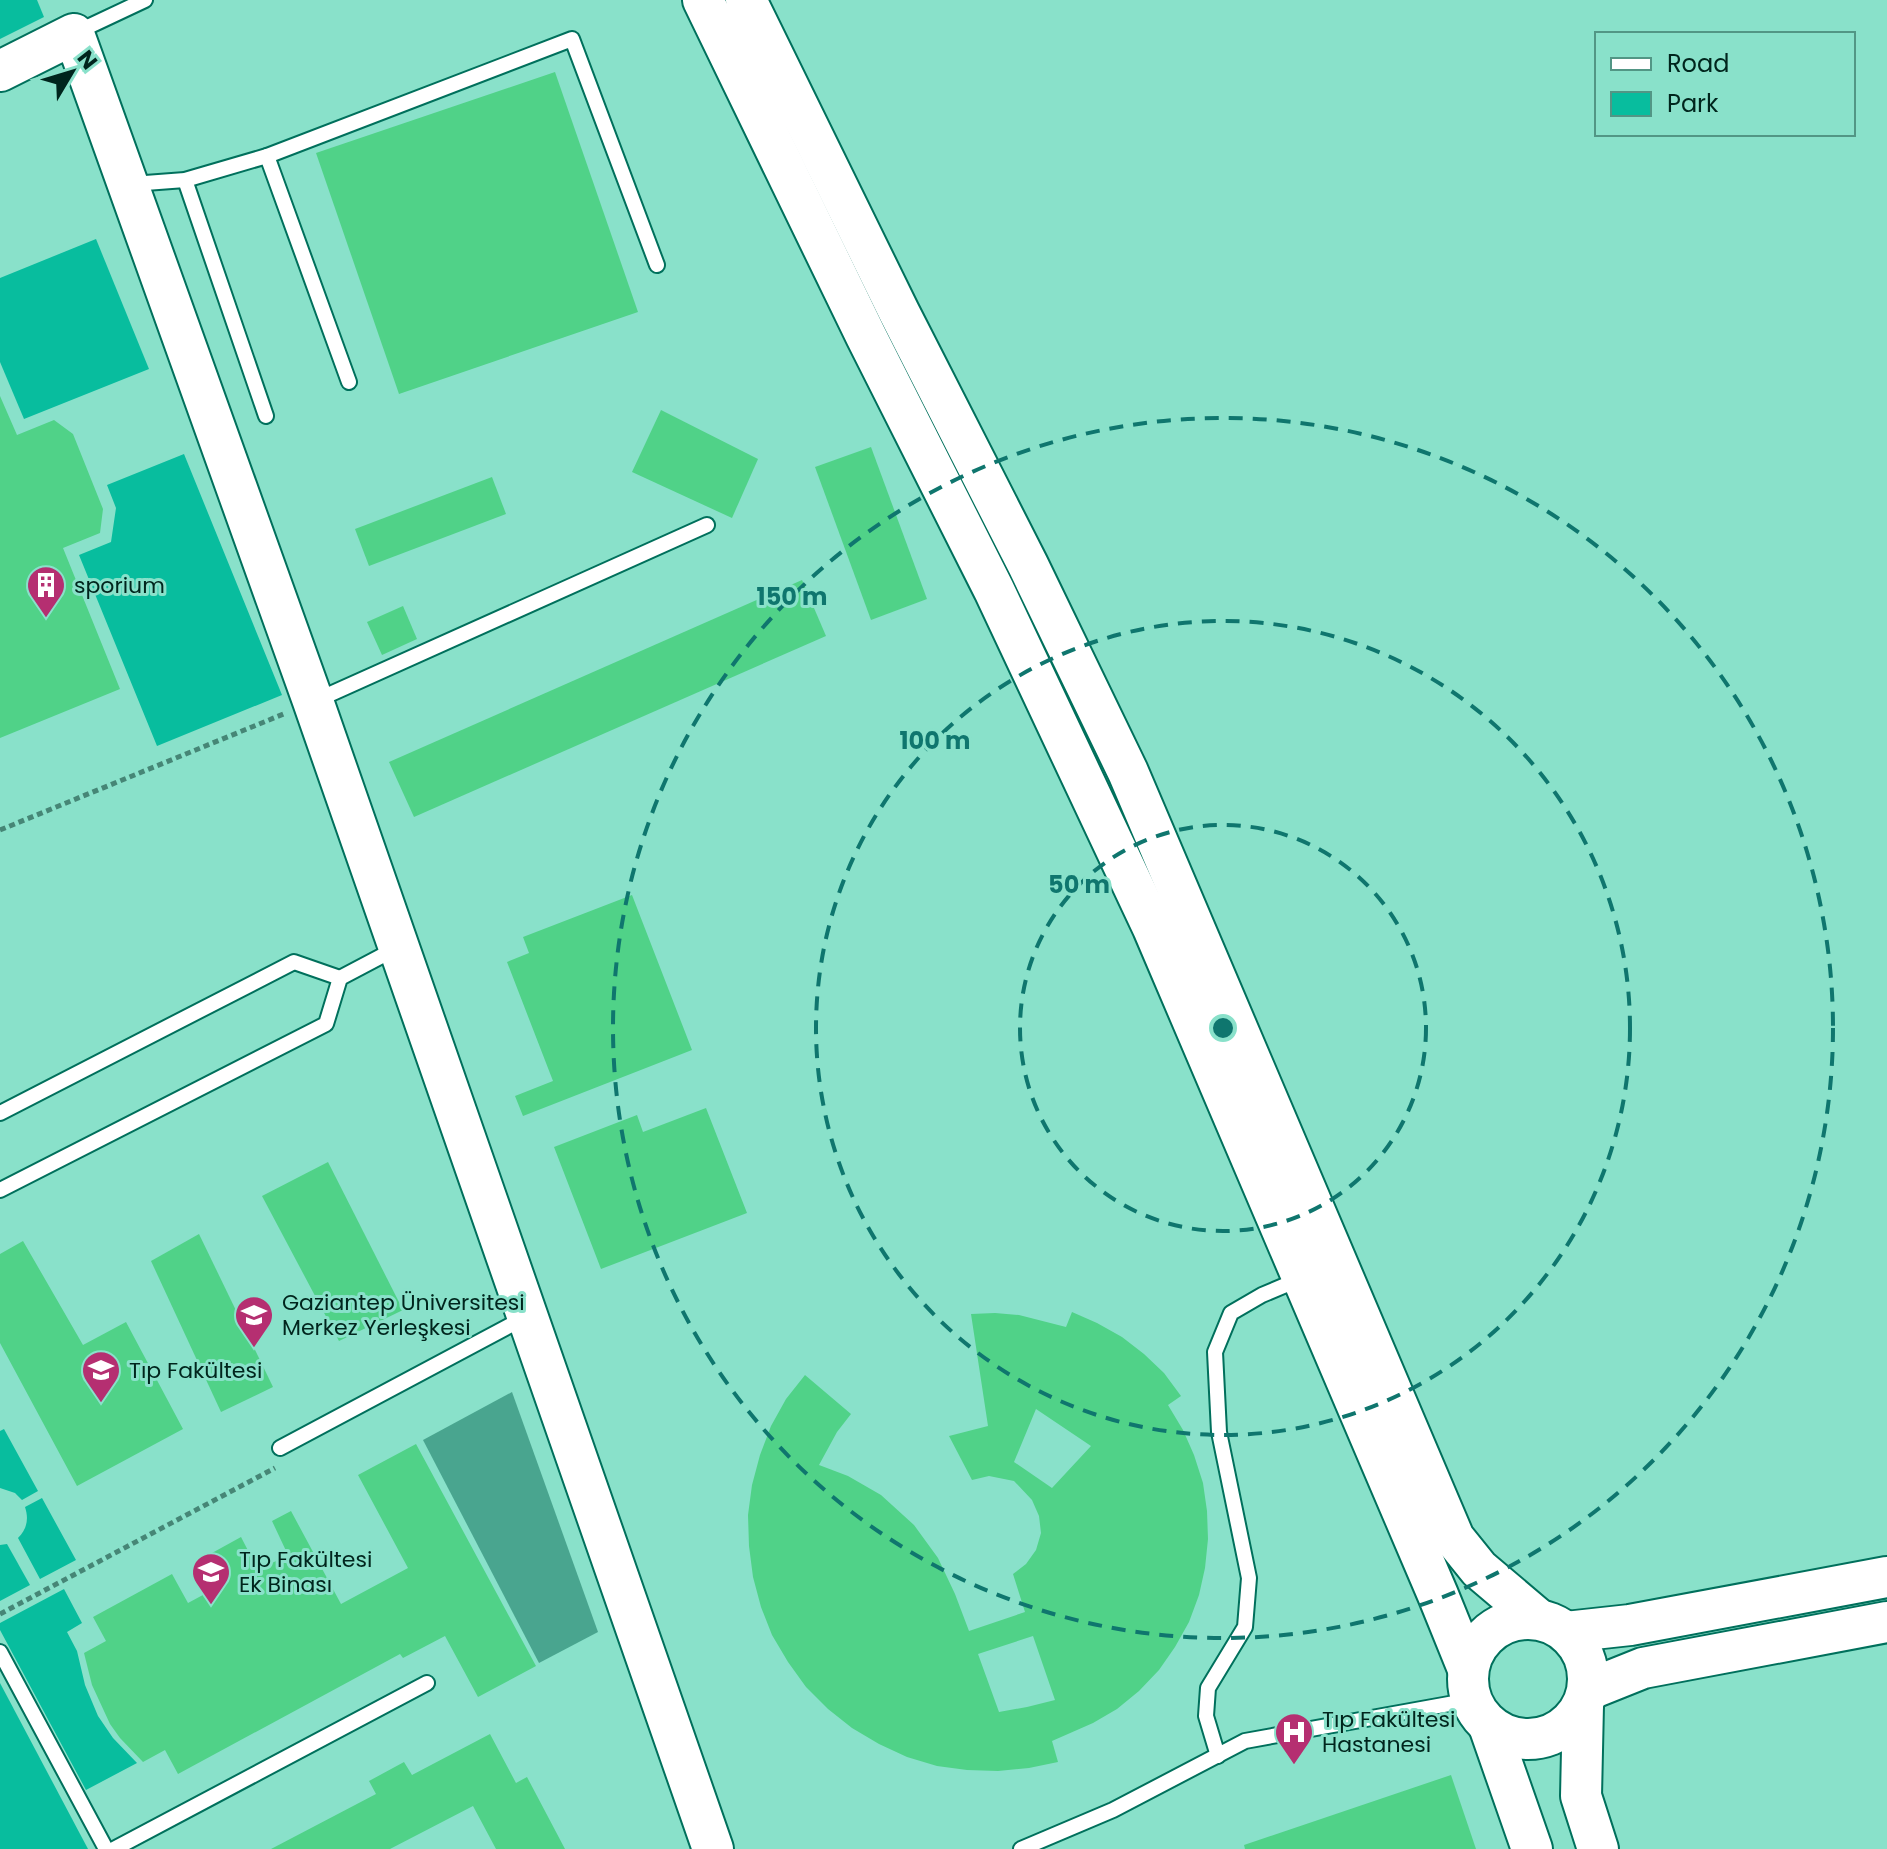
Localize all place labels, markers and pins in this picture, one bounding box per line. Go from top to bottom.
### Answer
building icon: sporium [25,564,67,619]
place label: sporium [74,570,165,601]
centre of rings [1209,1014,1237,1042]
place label: Gaziantep Üniversitesi Merkez Yerleşkesi [282,1287,525,1343]
school or university icon: Gaziantep Üniversitesi Merkez Yerleşkesi [233,1294,275,1349]
school or university icon: Tıp Fakültesi [80,1349,122,1404]
place label: Tıp Fakültesi [129,1355,262,1386]
place label: Tıp Fakültesi Ek Binası [239,1544,372,1600]
school or university icon: Tıp Fakültesi Ek Binası [190,1551,232,1606]
place label: Tıp Fakültesi Hastanesi [1322,1704,1455,1760]
hospital icon: Tıp Fakültesi Hastanesi [1273,1711,1315,1766]

